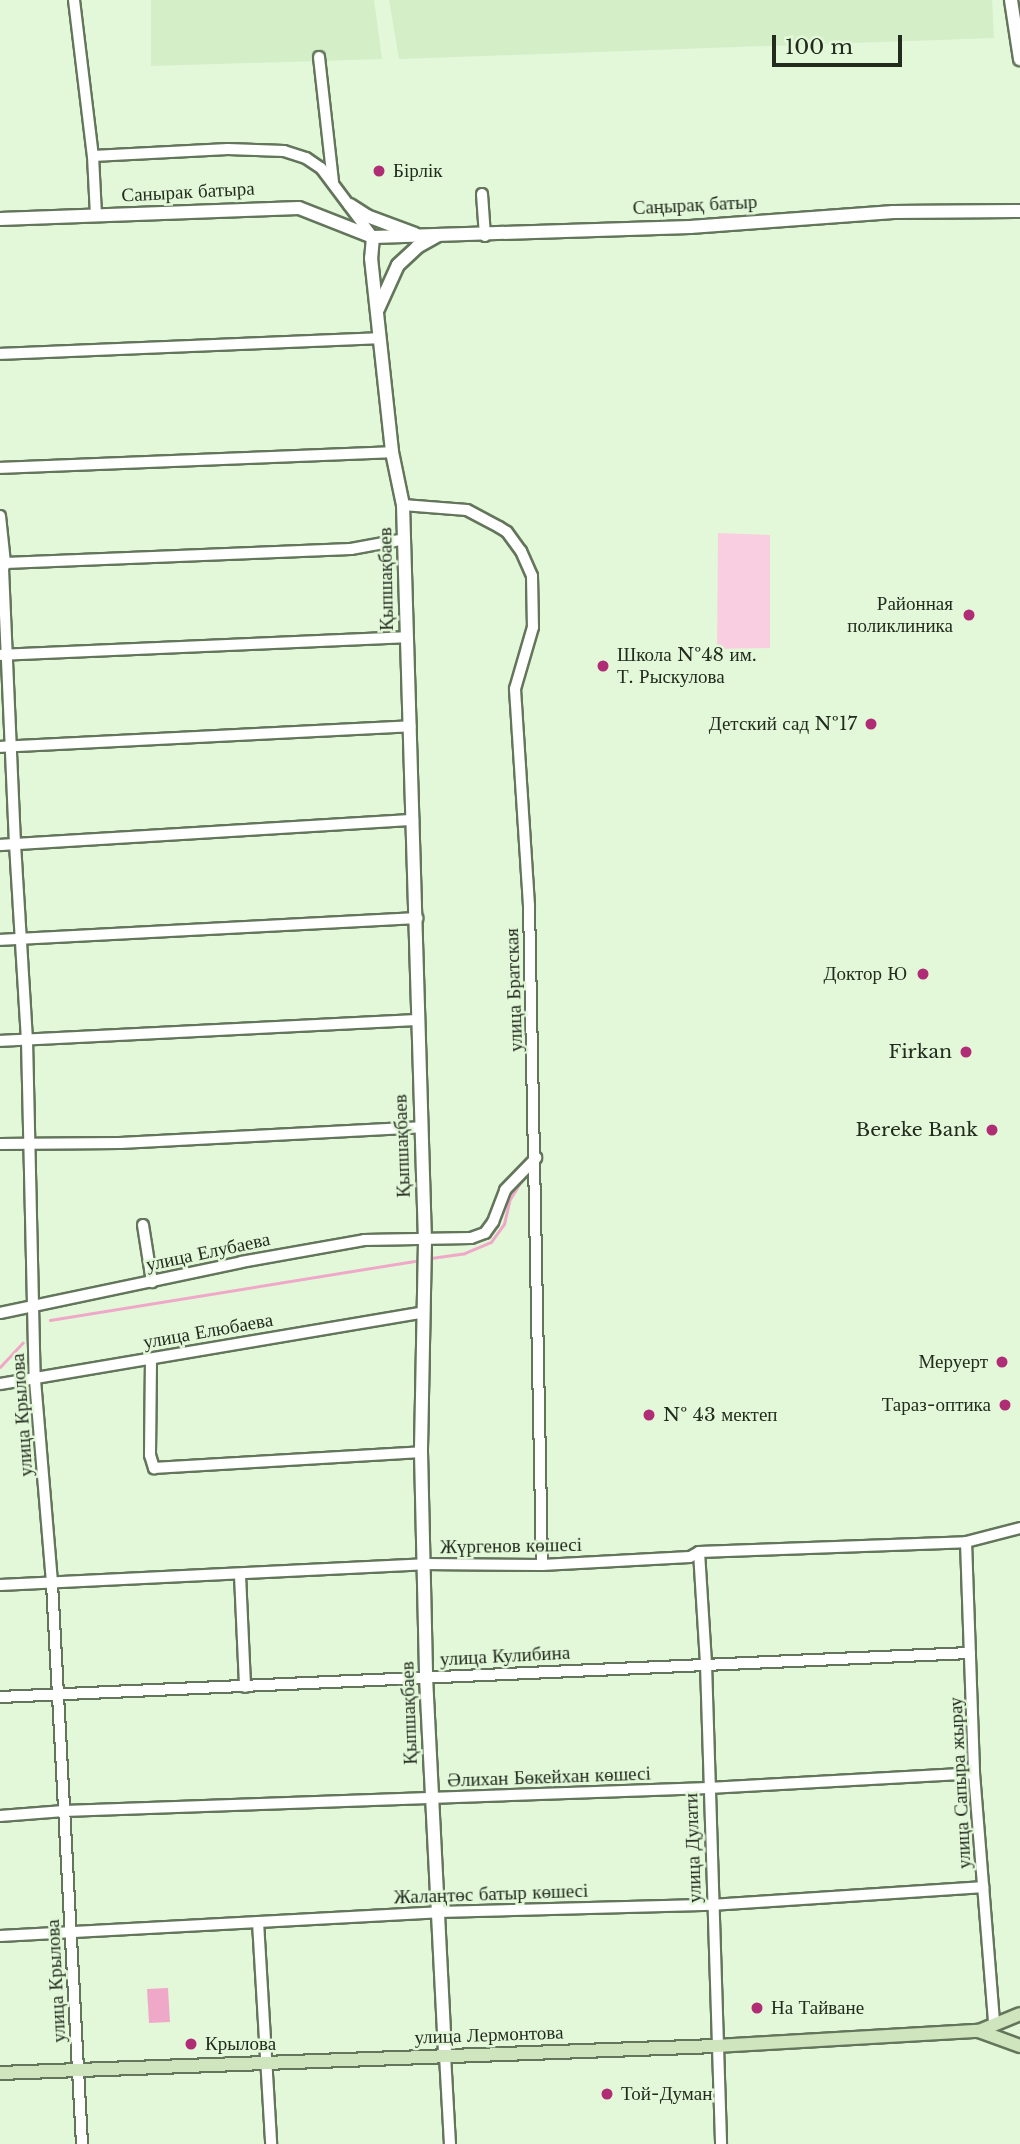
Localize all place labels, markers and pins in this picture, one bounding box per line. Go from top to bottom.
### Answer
place label: Бірлік [393,160,442,182]
marker: Бірлік [371,163,387,179]
place label: Районная поликлиника [847,593,953,637]
marker: Районная поликлиника [959,605,979,625]
place label: Школа №48 им. Т. Рыскулова [617,644,757,688]
marker: Школа №48 им. Т. Рыскулова [595,658,611,674]
place label: Детский сад №17 [709,713,857,735]
marker: Детский сад №17 [863,716,879,732]
place label: Доктор Ю [824,963,907,985]
marker: Доктор Ю [913,964,933,984]
place label: Firkan [888,1041,952,1063]
marker: Firkan [958,1044,974,1060]
place label: Bereke Bank [856,1119,978,1141]
marker: Bereke Bank [984,1122,1000,1138]
place label: Меруерт [918,1351,988,1373]
marker: Меруерт [994,1354,1010,1370]
place label: Тараз-оптика [882,1394,991,1416]
marker: Тараз-оптика [997,1397,1013,1413]
place label: № 43 мектеп [663,1404,777,1426]
marker: № 43 мектеп [641,1407,657,1423]
place label: На Тайване [771,1997,864,2019]
marker: На Тайване [749,2000,765,2016]
place label: Крылова [205,2033,276,2055]
marker: Крылова [183,2036,199,2052]
place label: Той-Думан [621,2083,712,2105]
marker: Той-Думан [599,2086,615,2102]

